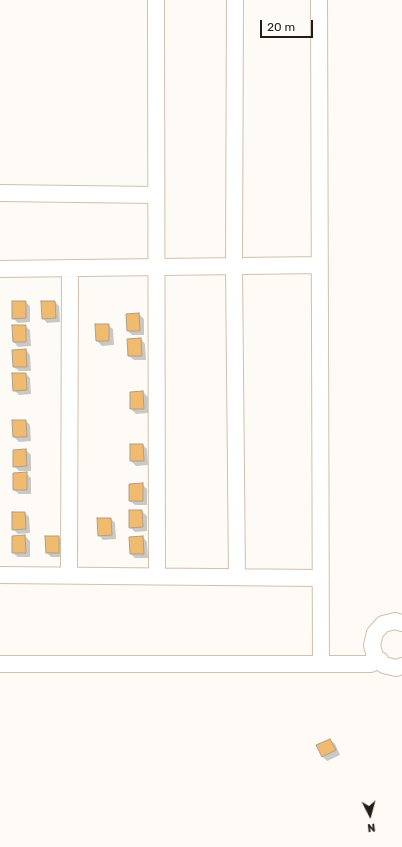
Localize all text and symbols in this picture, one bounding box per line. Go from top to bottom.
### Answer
scale bar [262,12,315,38]
text: 20 m [267,20,295,34]
north arrow [350,795,390,835]
text: N [367,821,376,834]

